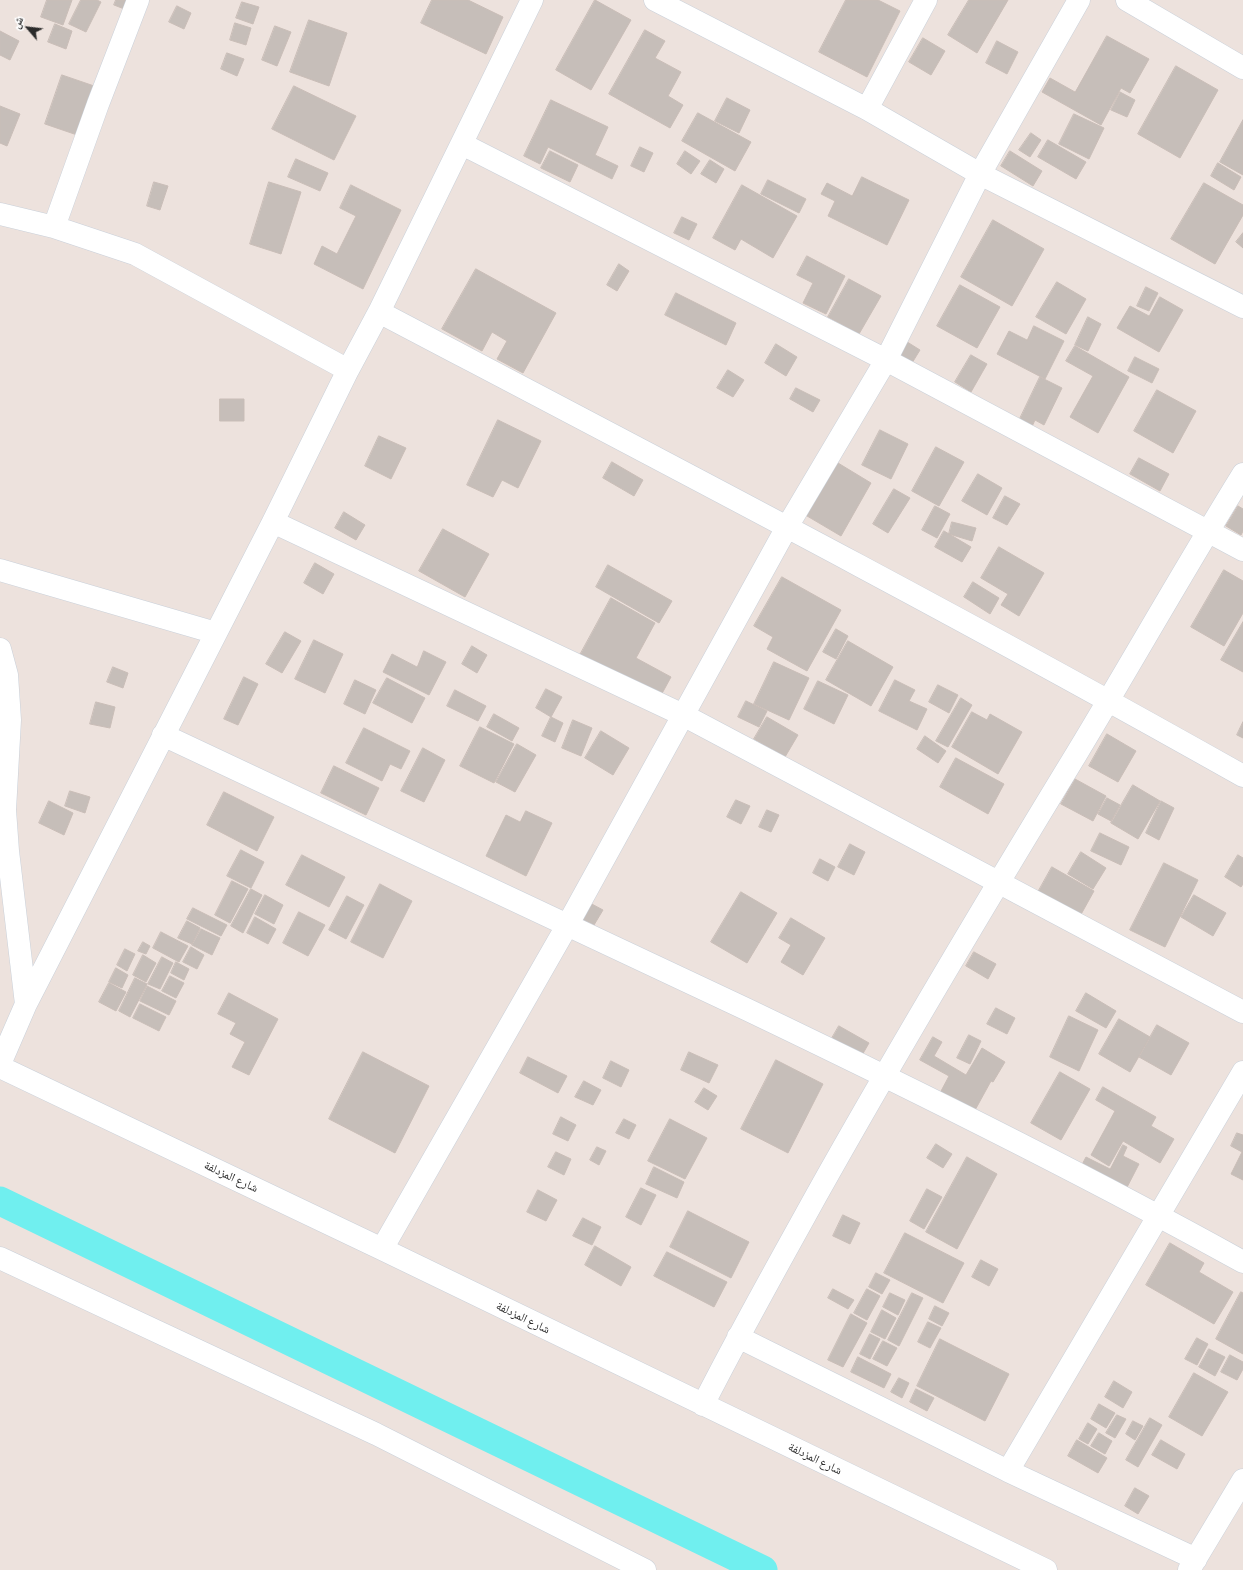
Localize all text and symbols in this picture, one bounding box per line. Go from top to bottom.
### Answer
north arrow [8,8,48,48]
text: ش [8,14,26,31]
street label: شارع المزدلفة [202,1158,260,1196]
street label: شارع المزدلفة [494,1299,552,1337]
street label: شارع المزدلفة [786,1440,844,1478]

